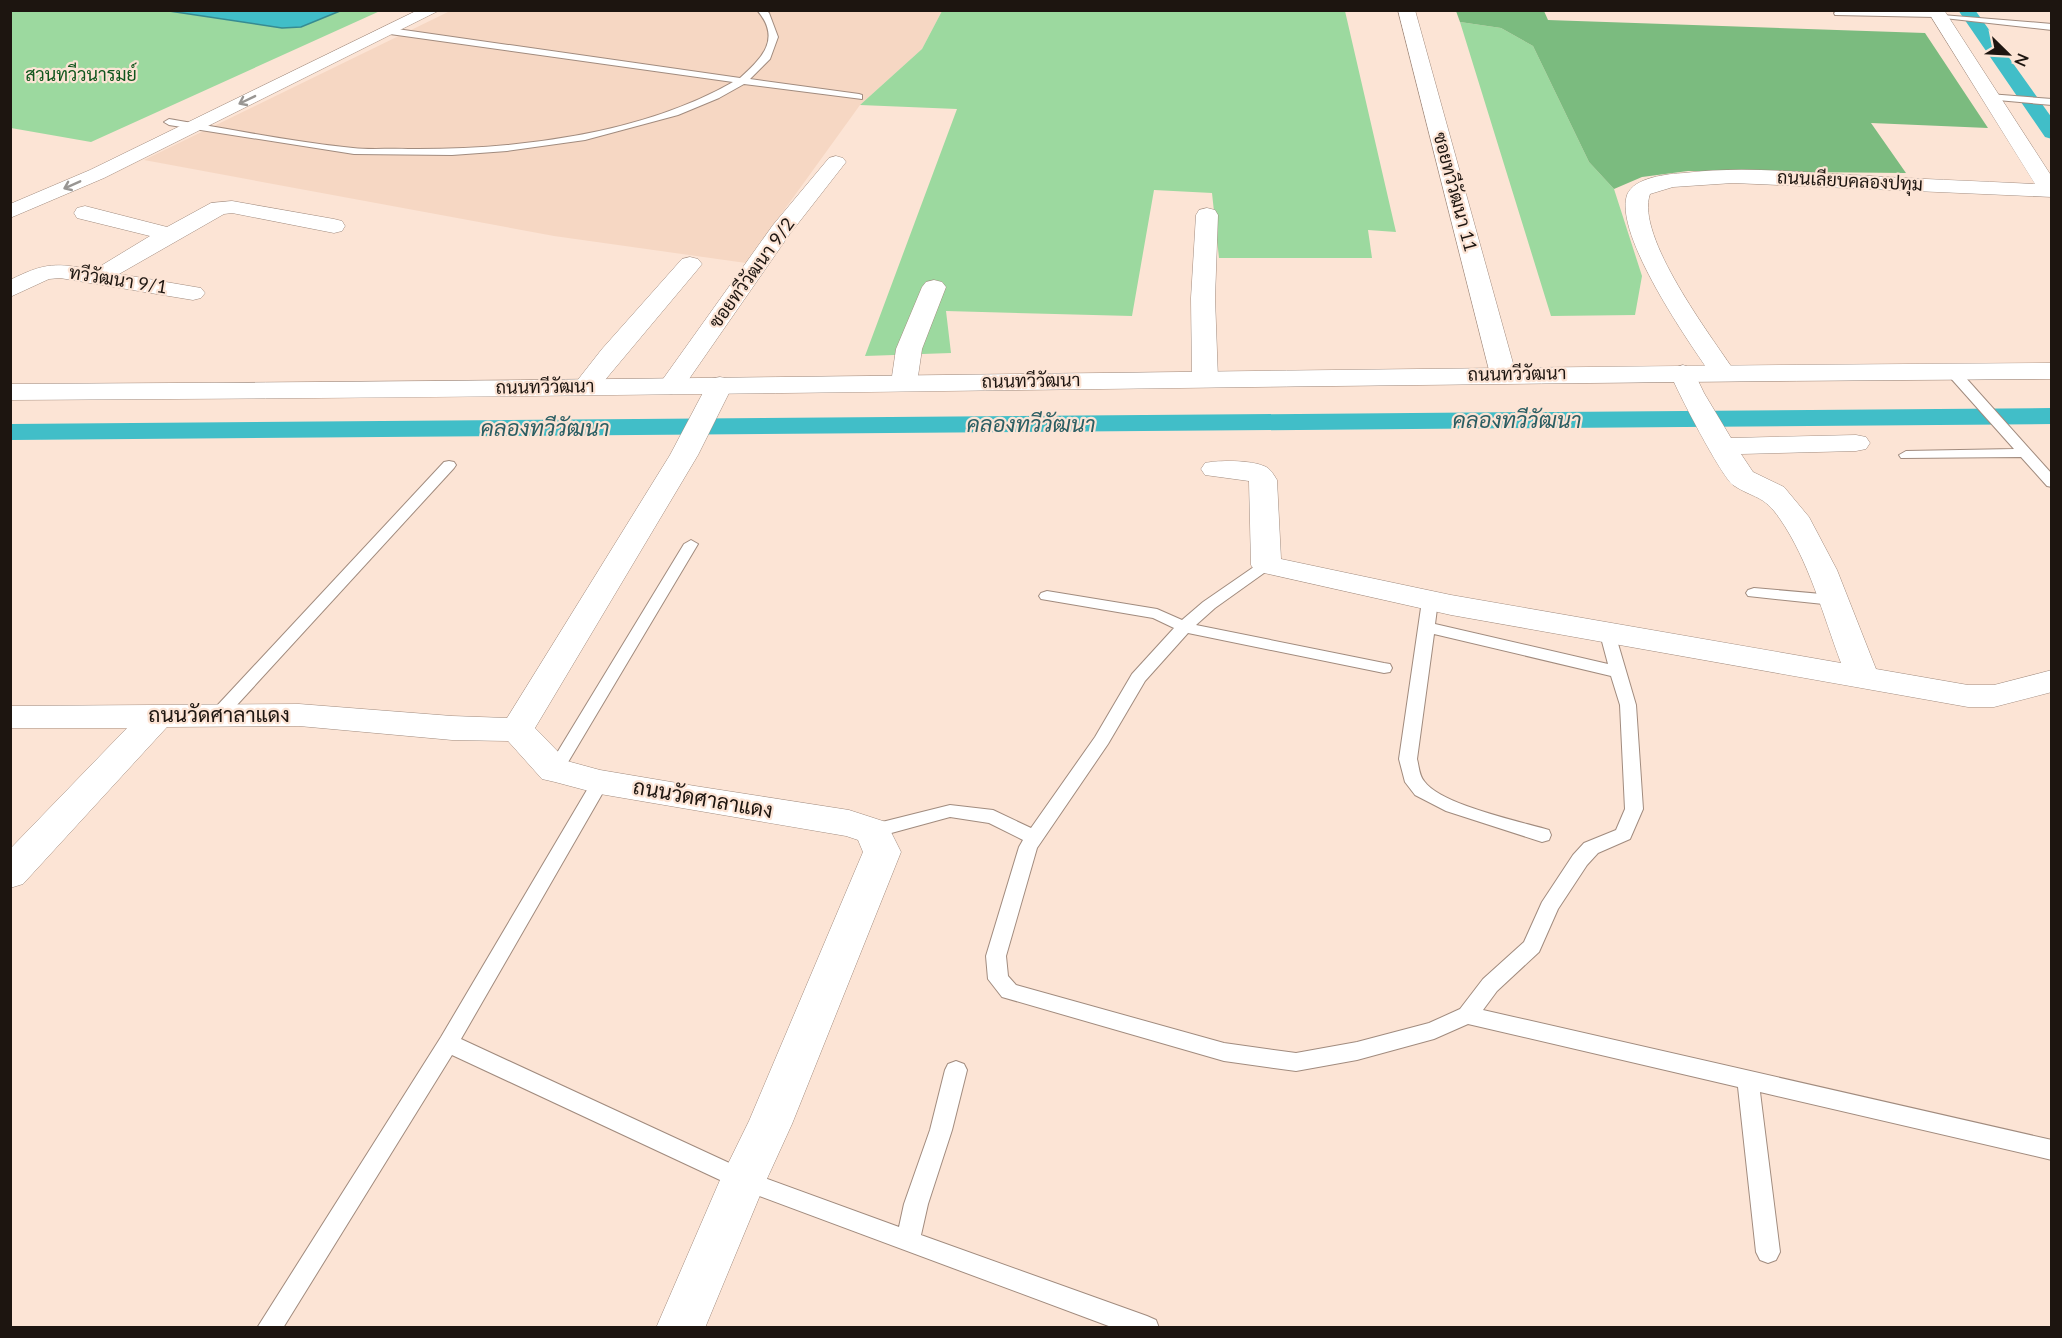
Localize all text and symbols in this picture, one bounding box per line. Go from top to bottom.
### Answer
north arrow [1978,24,2038,84]
text: N [2011,51,2033,70]
park label: สวนทวีวนารมย์ [25,62,137,85]
one-way arrow [239,95,257,106]
street label: ซอยทวีวัฒนา 11 [1429,129,1483,254]
street label: ถนนเลียบคลองปทุม [1776,164,1924,197]
one-way arrow [63,181,81,192]
street label: ซอยทวีวัฒนา 9/2 [703,212,799,332]
street label: ทวีวัฒนา 9/1 [68,259,169,298]
street label: ถนนทวีวัฒนา [1467,360,1567,385]
street label: ถนนทวีวัฒนา [981,367,1081,392]
street label: ถนนทวีวัฒนา [495,373,595,398]
water label: คลองทวีวัฒนา [1453,406,1581,433]
water label: คลองทวีวัฒนา [967,410,1095,437]
water label: คลองทวีวัฒนา [481,414,609,441]
street label: ถนนวัดศาลาแดง [148,701,290,726]
street label: ถนนวัดศาลาแดง [631,773,775,822]

